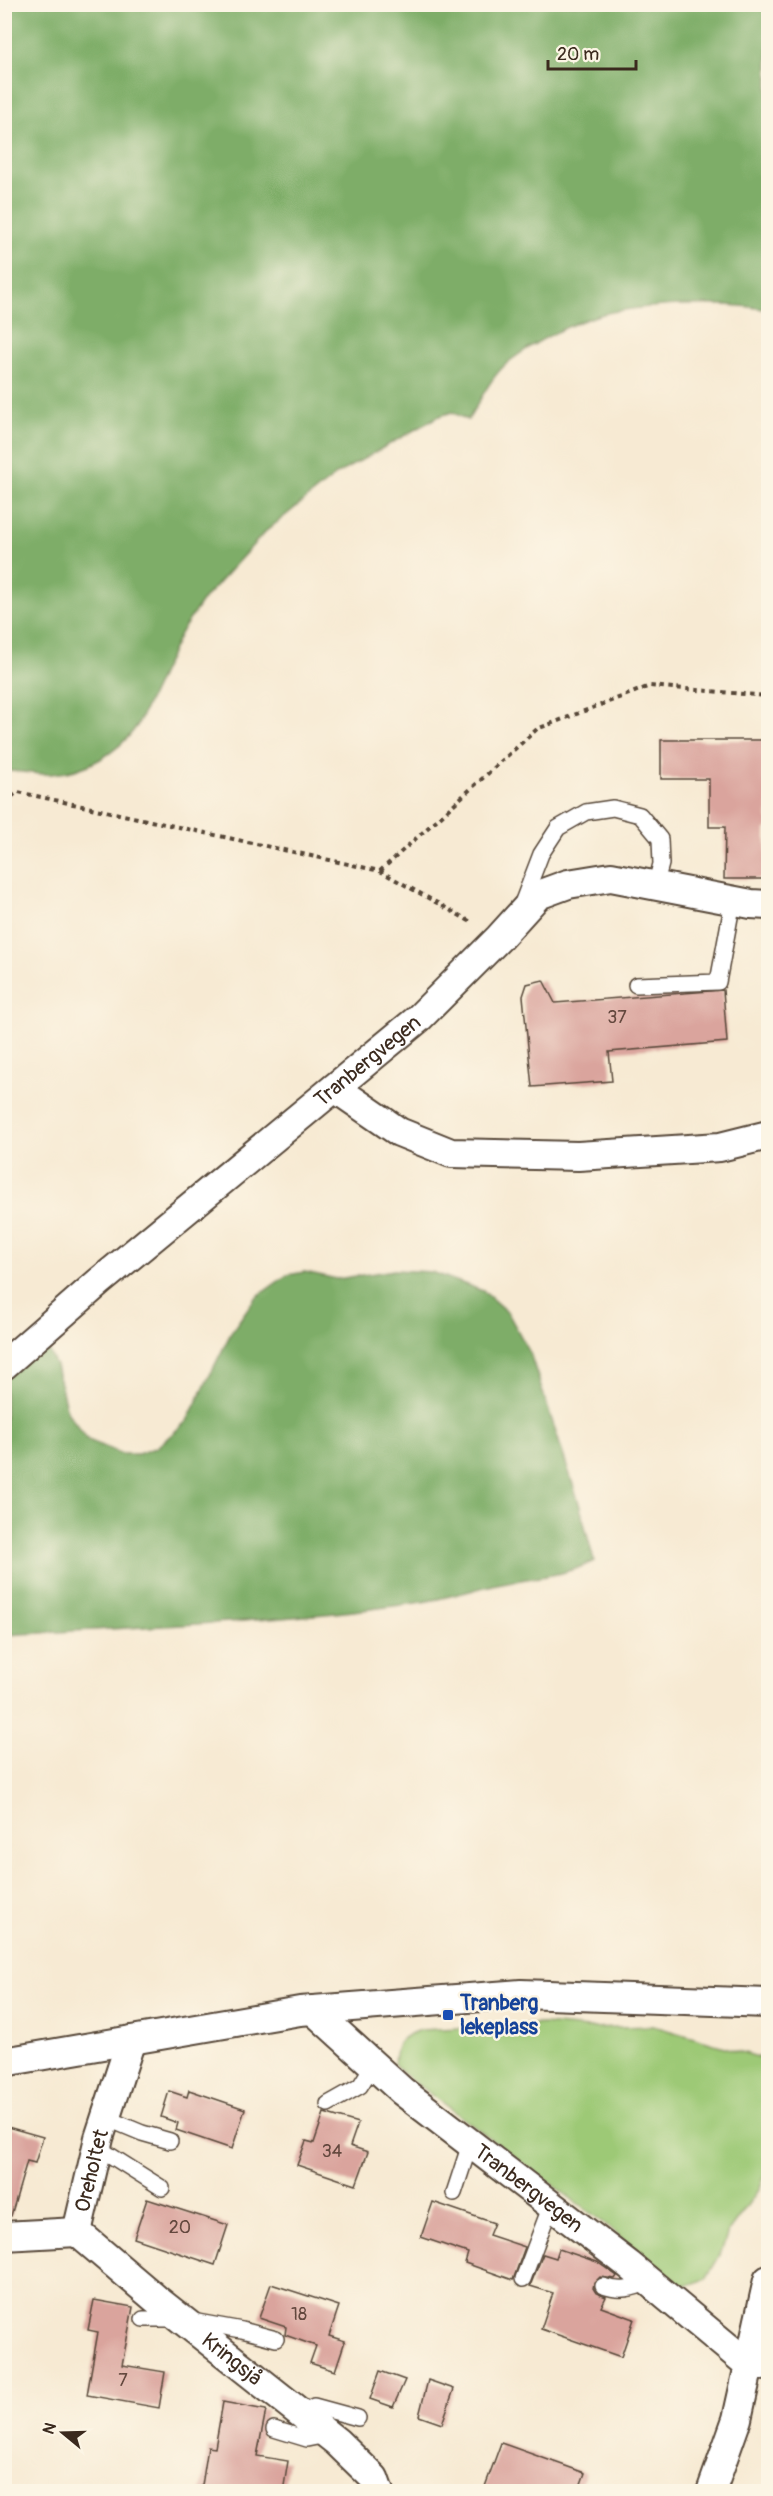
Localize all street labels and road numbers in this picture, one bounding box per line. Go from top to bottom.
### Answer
street label: Tranbergvegen [308,1009,426,1113]
street label: Oreholtet [69,2125,115,2215]
street label: Tranbergvegen [469,2138,589,2239]
street label: Kringsjå [196,2327,269,2392]

